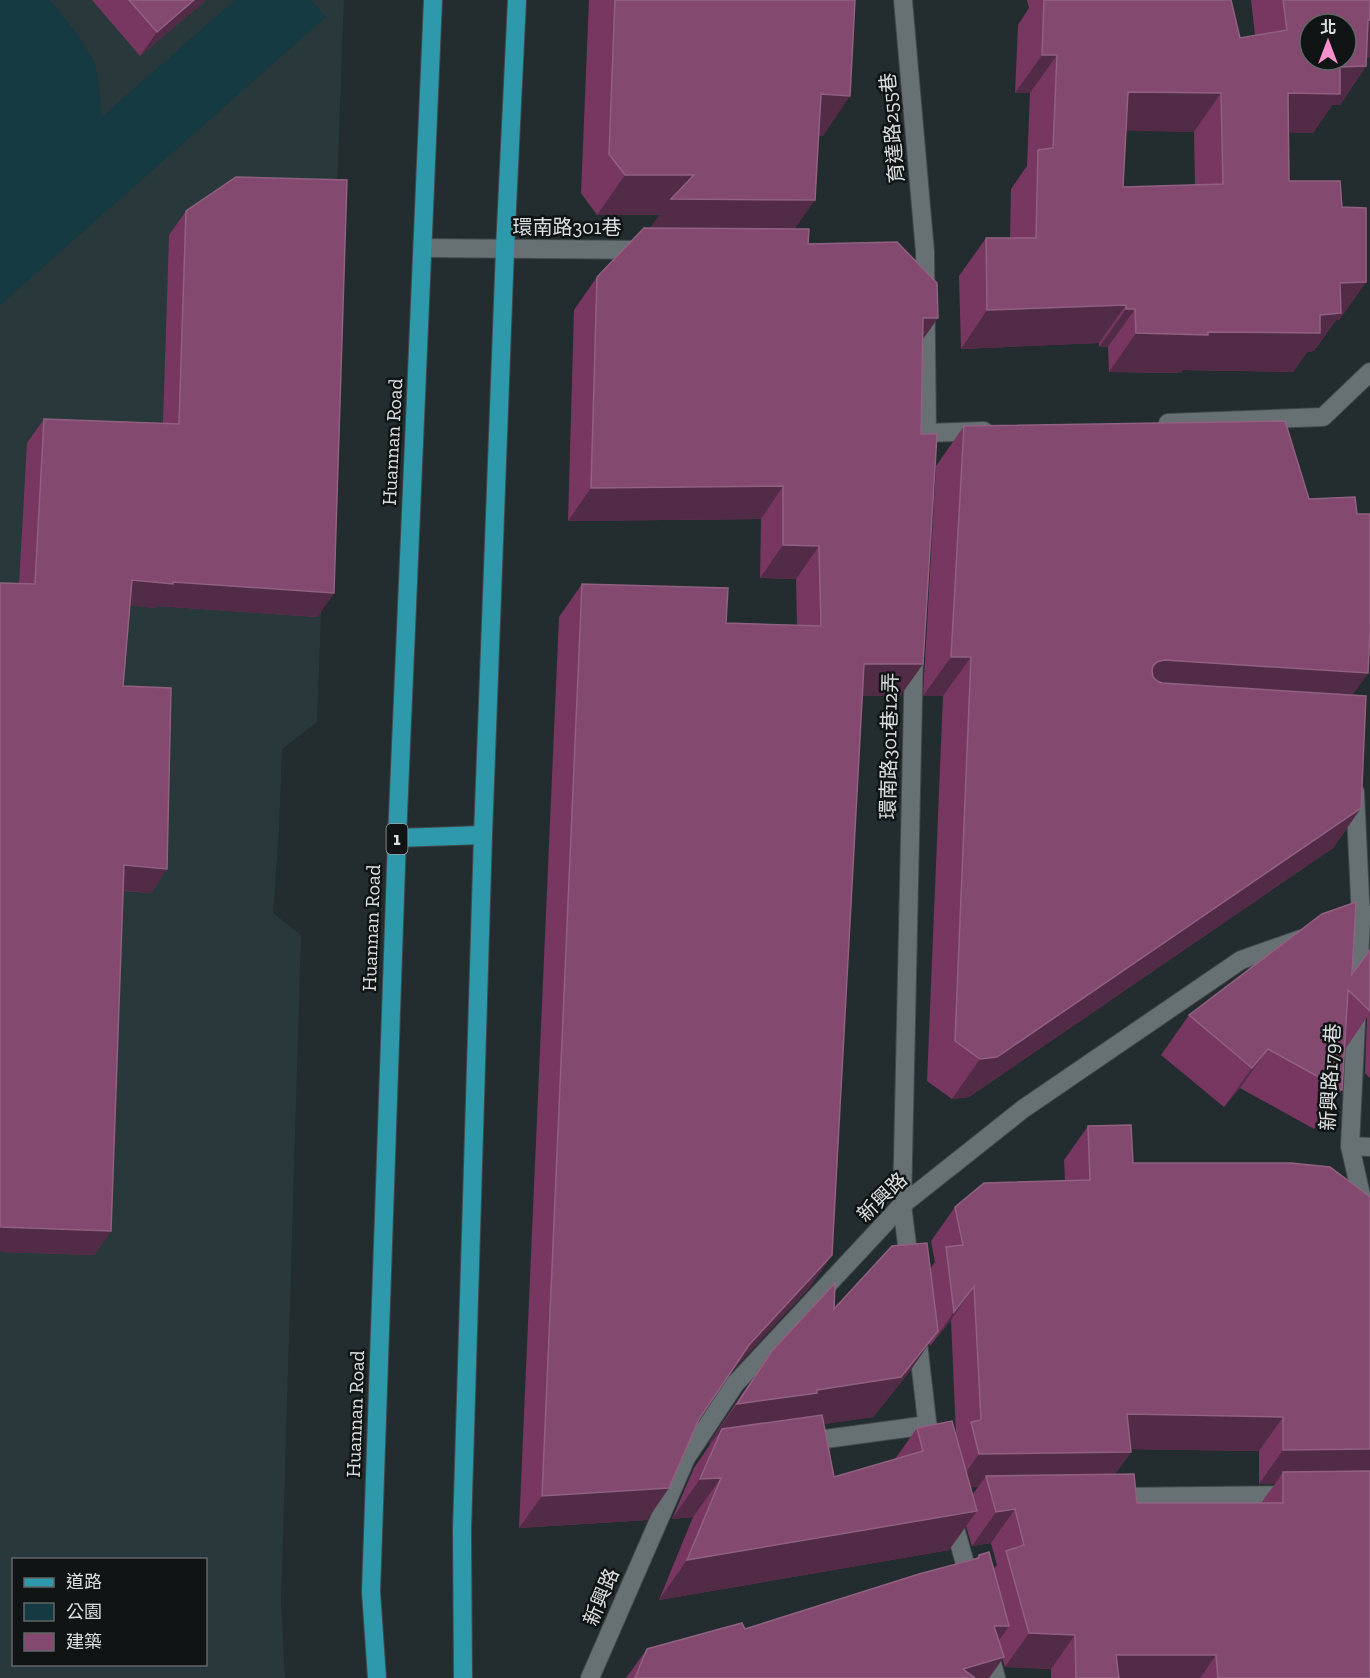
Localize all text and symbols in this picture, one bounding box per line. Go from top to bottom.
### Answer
north arrow [1298,12,1358,72]
text: 北 [1320,18,1336,37]
street label: 育達路255巷 [875,72,909,184]
street label: 環南路301巷 [513,215,622,239]
street label: Huannan Road [377,378,407,506]
street label: 環南路301巷12弄 [876,672,902,820]
road number: 1 [386,824,408,854]
street label: Huannan Road [357,864,385,992]
street label: 新興路179巷 [1315,1023,1345,1131]
street label: 新興路 [852,1168,912,1226]
street label: Huannan Road [341,1350,369,1478]
legend [12,1558,207,1666]
street label: 新興路 [578,1565,624,1629]
text: 道路 [66,1571,102,1593]
text: 公園 [66,1601,102,1623]
text: 建築 [66,1631,102,1653]

